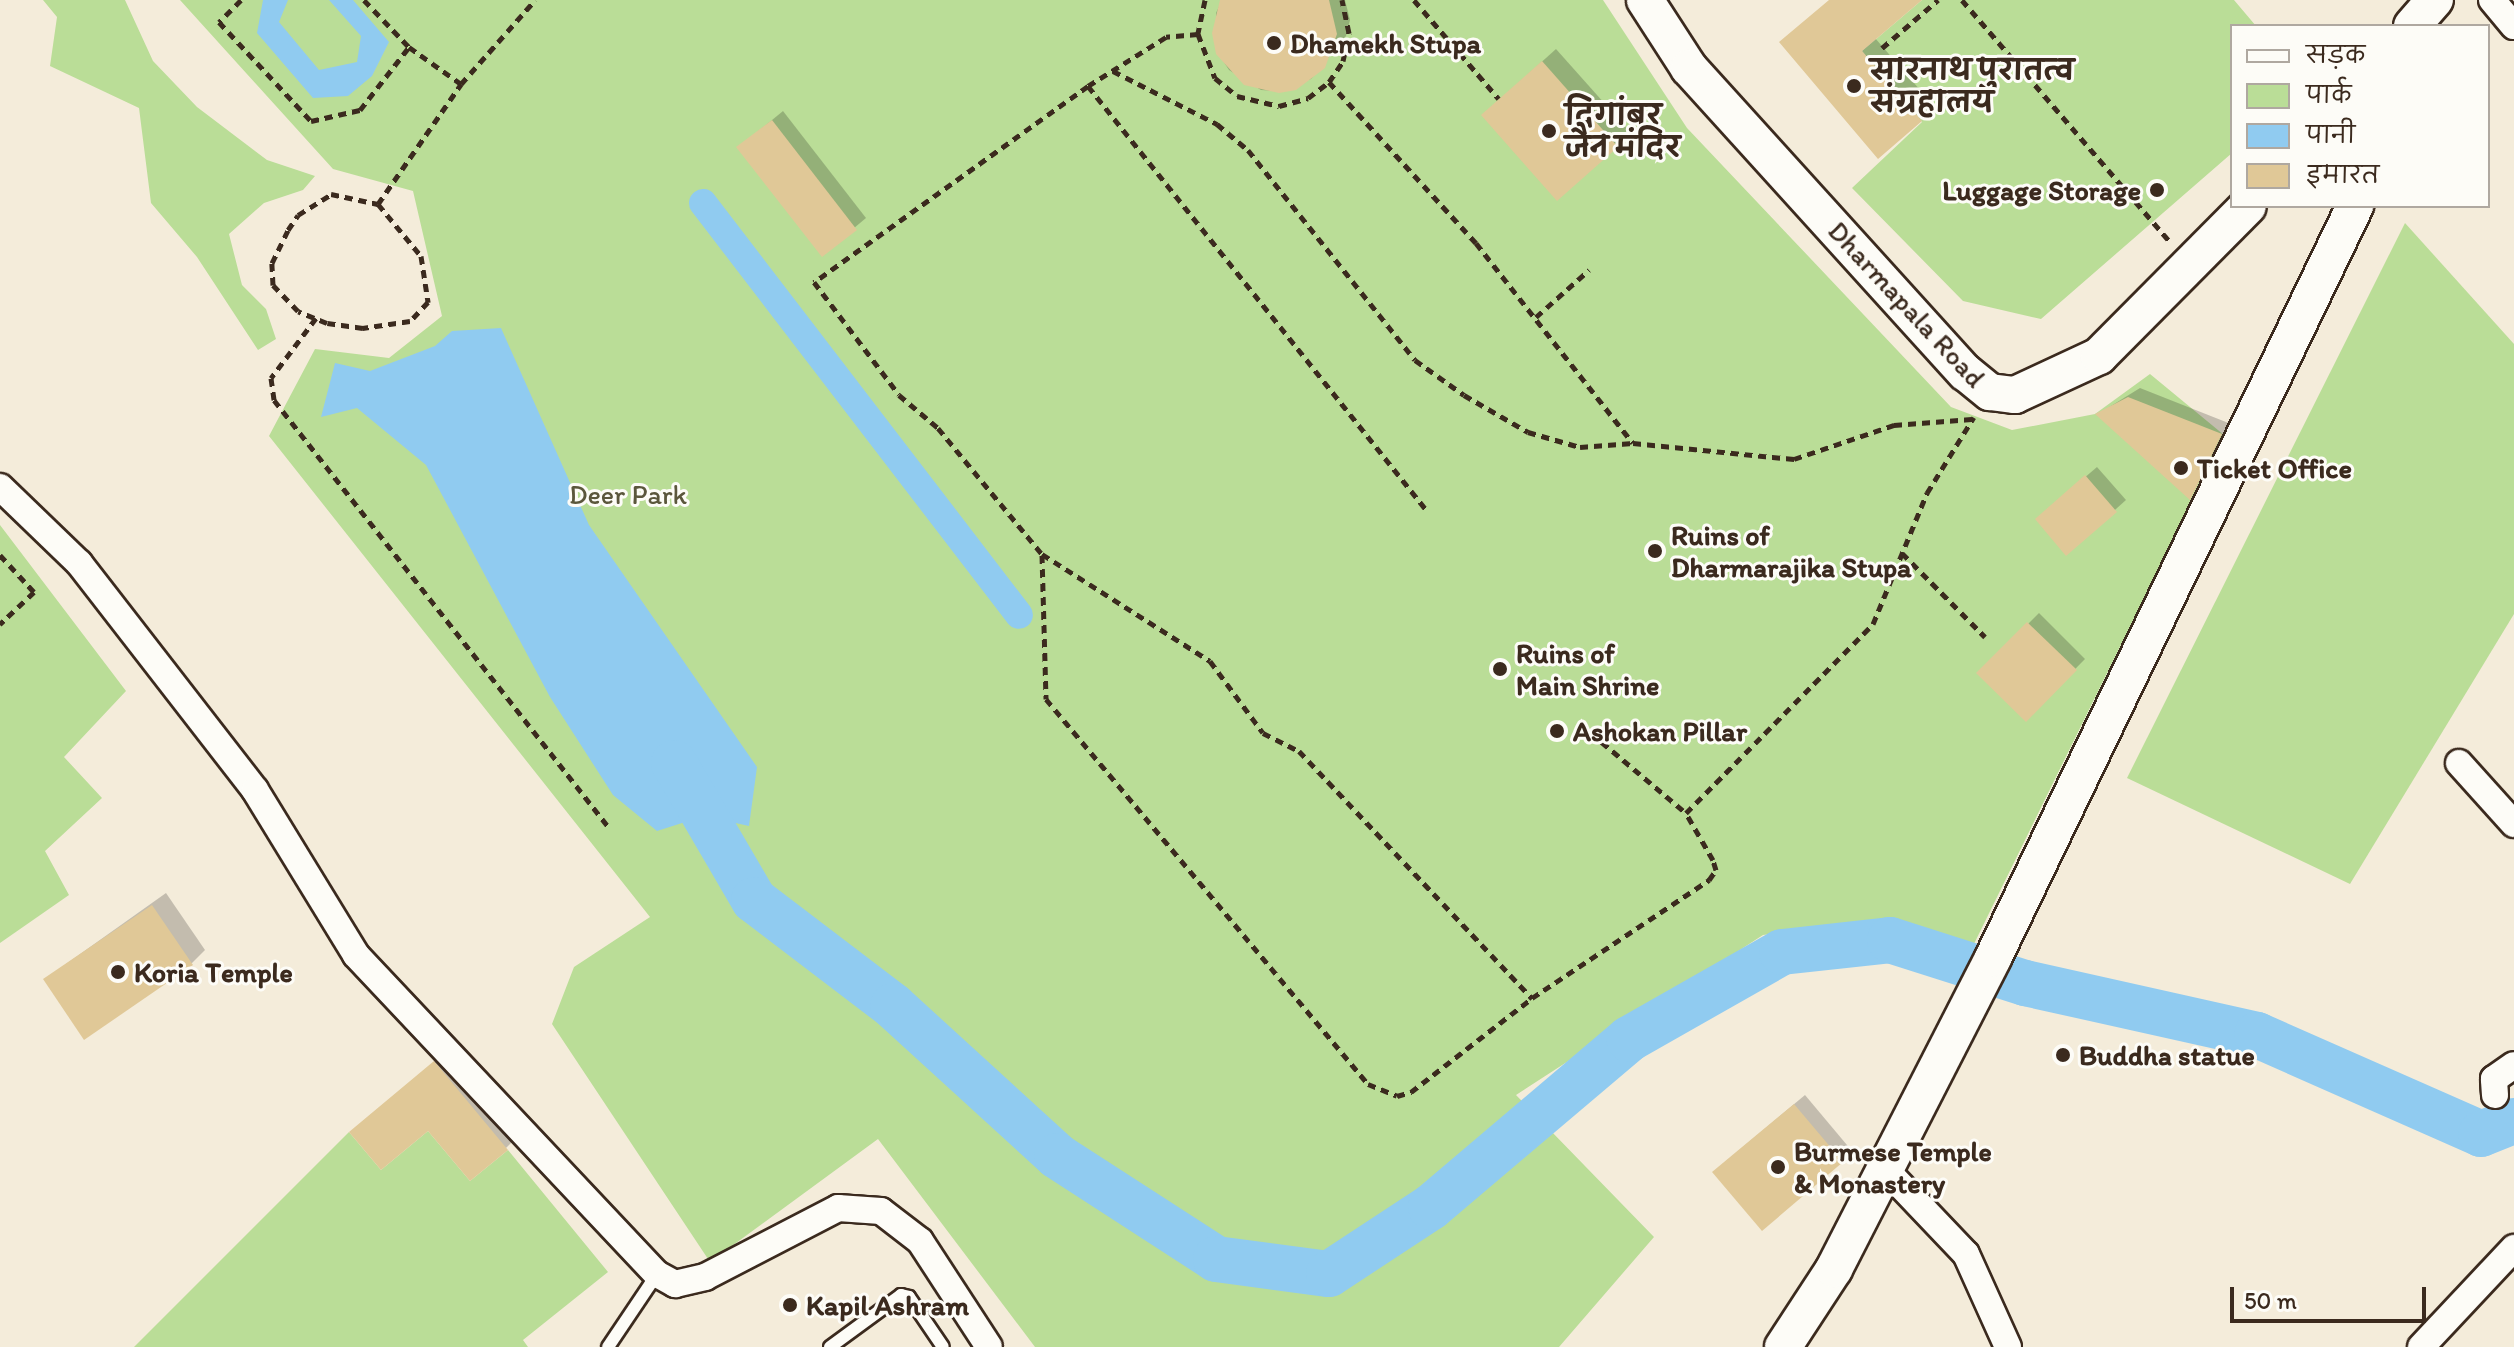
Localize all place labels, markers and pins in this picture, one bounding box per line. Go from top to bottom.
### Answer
place label: Dhamekh Stupa [1290,26,1479,60]
marker: Dhamekh Stupa [1265,34,1283,52]
place label: सारनाथ पुरातत्व संग्रहालय [1870,53,2074,119]
marker: सारनाथ पुरातत्व संग्रहालय [1845,77,1863,95]
place label: दिगांबर जैन मंदिर [1565,98,1680,164]
marker: दिगांबर जैन मंदिर [1540,122,1558,140]
place label: Luggage Storage [1942,173,2141,207]
marker: Luggage Storage [2148,181,2166,199]
place label: Ticket Office [2197,451,2352,485]
marker: Ticket Office [2172,459,2190,477]
place label: Ruins of Dharmarajika Stupa [1671,518,1911,584]
marker: Ruins of Dharmarajika Stupa [1646,542,1664,560]
place label: Ruins of Main Shrine [1516,636,1660,702]
marker: Ruins of Main Shrine [1491,660,1509,678]
place label: Ashokan Pillar [1573,714,1746,748]
marker: Ashokan Pillar [1548,722,1566,740]
place label: Koria Temple [134,955,290,989]
marker: Koria Temple [109,963,127,981]
place label: Buddha statue [2079,1038,2255,1072]
marker: Buddha statue [2054,1046,2072,1064]
place label: Burmese Temple & Monastery [1794,1134,1992,1200]
marker: Burmese Temple & Monastery [1769,1158,1787,1176]
place label: Kapil Ashram [806,1288,969,1322]
marker: Kapil Ashram [781,1296,799,1314]

